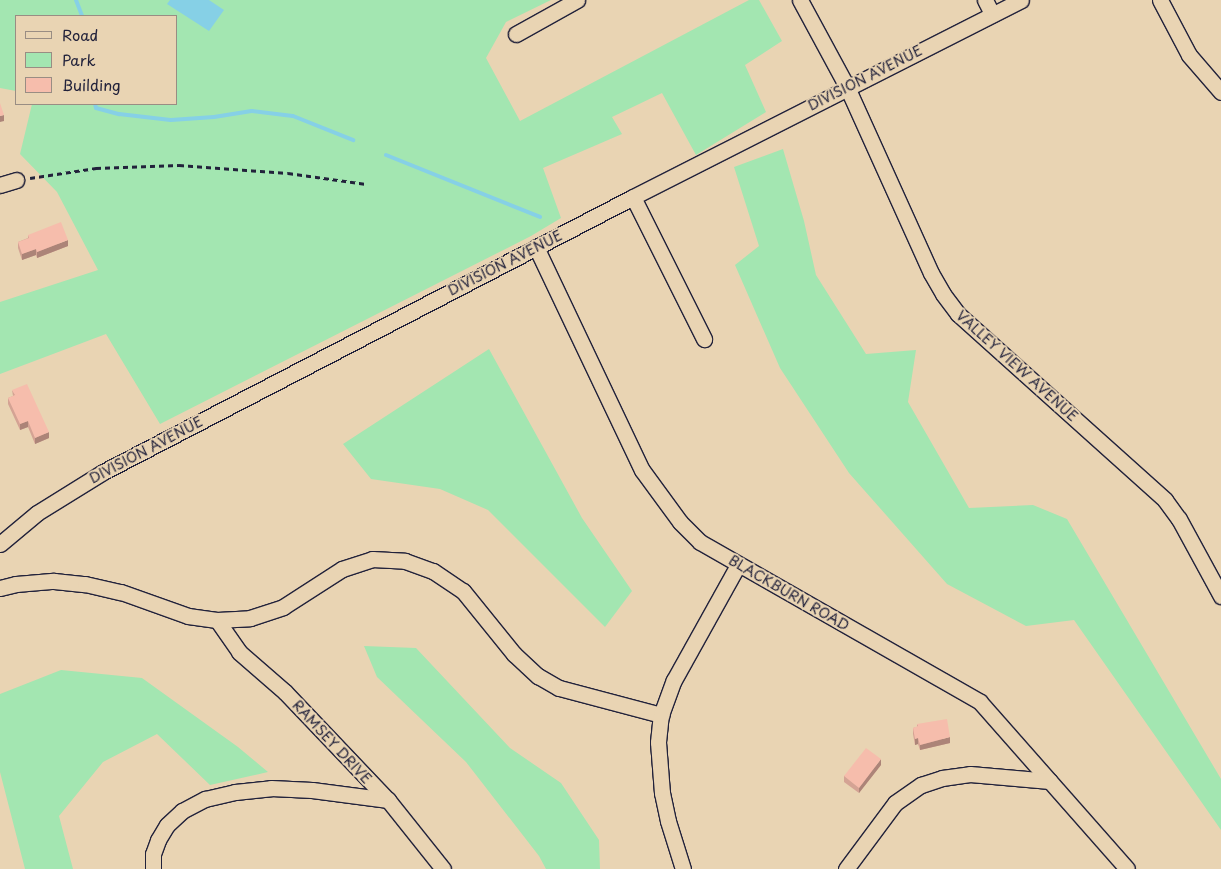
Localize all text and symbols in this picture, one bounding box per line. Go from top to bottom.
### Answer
legend [15,15,178,105]
text: Road [62,23,98,46]
street label: DIVISION AVENUE [805,42,925,114]
text: Park [62,48,96,71]
text: Building [62,73,121,96]
street label: DIVISION AVENUE [445,227,565,299]
street label: VALLEY VIEW AVENUE [953,307,1081,425]
street label: DIVISION AVENUE [86,413,206,487]
street label: BLACKBURN ROAD [725,551,853,635]
street label: RAMSEY DRIVE [289,697,375,787]

